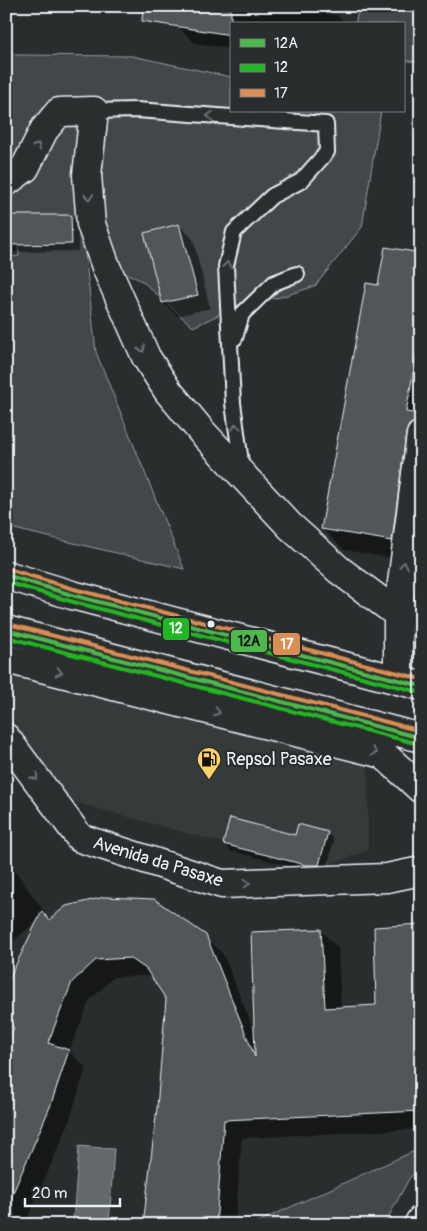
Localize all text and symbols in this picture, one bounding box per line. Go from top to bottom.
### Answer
legend [230,22,404,112]
text: 12A [274,34,298,53]
text: 12 [274,58,288,77]
text: 17 [274,84,288,103]
one-way arrow [205,110,213,121]
one-way arrow [31,142,41,151]
one-way arrow [83,193,94,201]
one-way arrow [221,261,232,269]
one-way arrow [136,344,147,353]
one-way arrow [231,423,242,431]
one-way arrow [399,561,409,570]
line badge: 12 [162,617,190,641]
unlabelled marker [206,619,216,629]
text: 12 [169,620,183,637]
line badge: 12A [230,629,268,653]
line badge: 17 [272,632,301,656]
text: 12A [238,633,260,650]
text: 17 [281,636,294,653]
one-way arrow [55,666,64,677]
one-way arrow [212,706,221,717]
fuel station icon: Repsol Pasaxe [196,746,222,780]
one-way arrow [370,746,378,756]
place label: Repsol Pasaxe [226,748,332,771]
one-way arrow [29,771,38,781]
street label: Avenida da Pasaxe [90,831,226,893]
one-way arrow [243,878,251,888]
scale bar [25,1176,120,1208]
text: 20 m [32,1184,67,1203]

